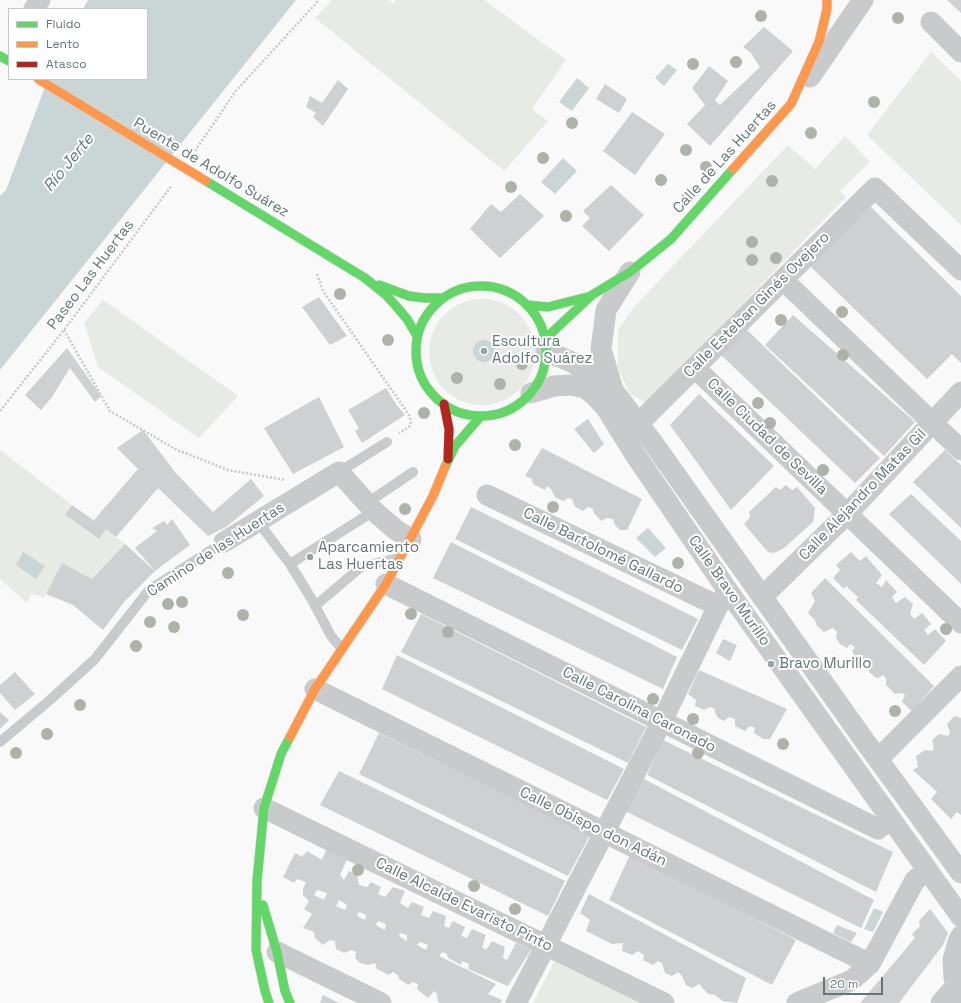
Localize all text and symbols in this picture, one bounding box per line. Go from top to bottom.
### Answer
legend [8,8,148,80]
text: Fluido [46,16,81,32]
text: Lento [46,36,80,52]
text: Atasco [46,56,87,72]
street label: Calle de Las Huertas [669,97,781,217]
street label: Puente de Adolfo Suárez [130,114,292,222]
water label: Río Jerte [40,130,98,196]
street label: Paseo Las Huertas [44,217,138,333]
street label: Calle Esteban Ginés Ovejero [680,228,834,382]
place label: Escultura Adolfo Suárez [492,333,592,368]
marker: Escultura Adolfo Suárez [479,346,489,356]
street label: Calle Ciudad de Sevilla [703,375,831,499]
street label: Calle Alejandro Matas Gil [796,426,930,564]
street label: Camino de las Huertas [144,499,288,601]
street label: Calle Bartolomé Gallardo [520,504,686,598]
street label: Calle Bravo Murillo [684,532,774,650]
place label: Aparcamiento Las Huertas [318,539,419,574]
marker: Aparcamiento Las Huertas [305,552,315,562]
place label: Bravo Murillo [779,655,872,673]
marker: Bravo Murillo [766,659,776,669]
street label: Calle Carolina Caronado [559,663,719,757]
street label: Calle Obispo don Adán [517,784,669,870]
street label: Calle Alcalde Evaristo Pinto [373,854,555,956]
scale bar [825,969,885,995]
text: 20 m [830,976,858,992]

